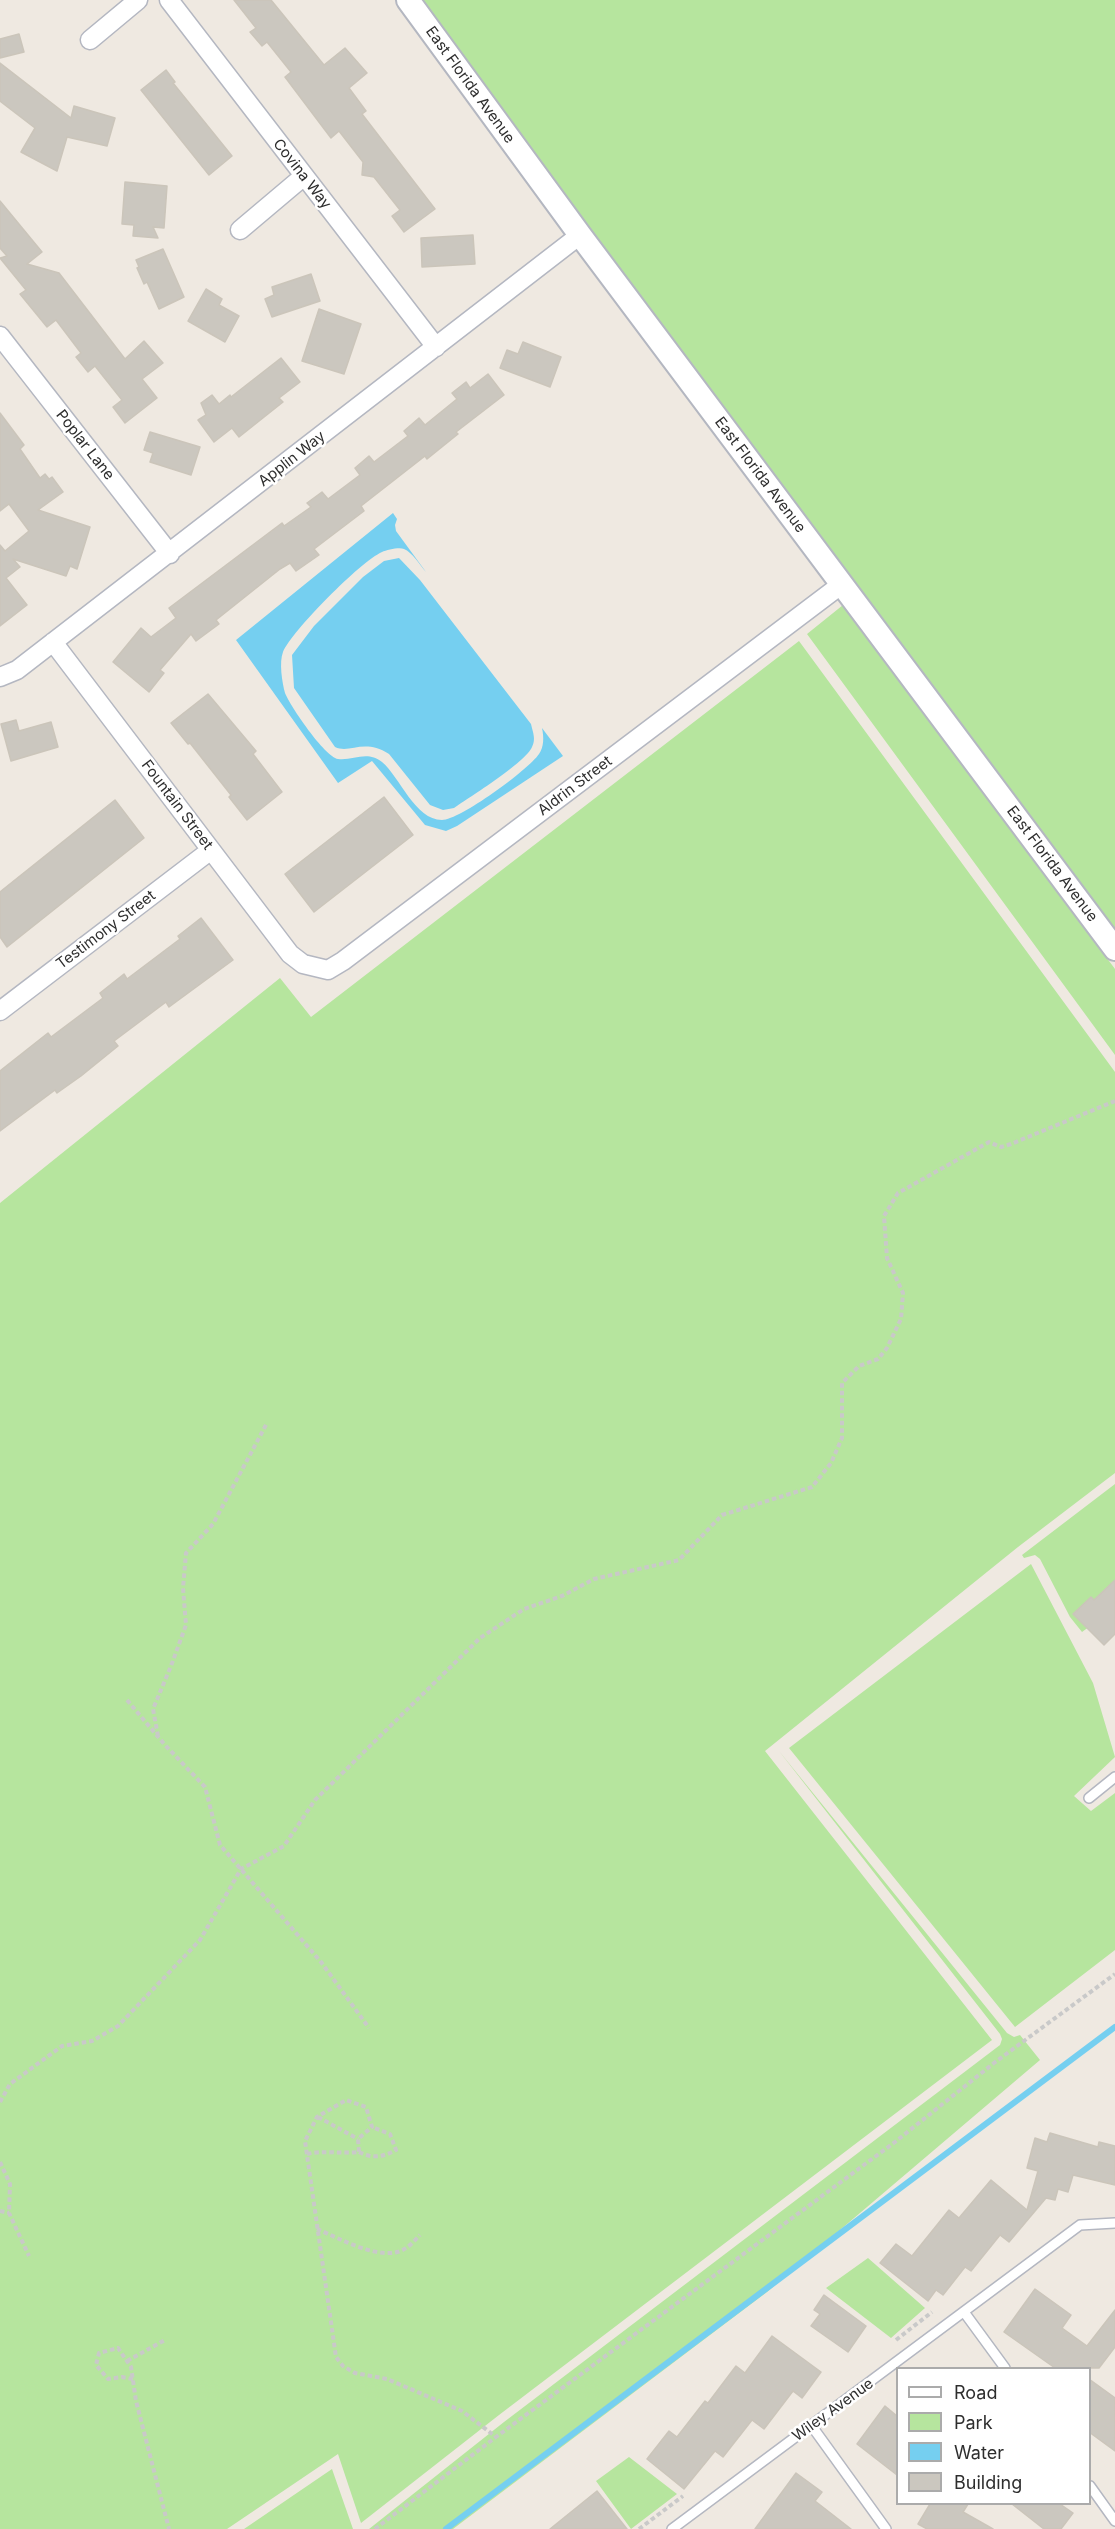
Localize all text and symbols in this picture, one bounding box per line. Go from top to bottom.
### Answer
street label: East Florida Avenue [422,23,518,147]
street label: Covina Way [269,135,335,213]
street label: Poplar Lane [52,406,118,484]
street label: East Florida Avenue [711,414,809,536]
street label: Applin Way [255,427,329,491]
street label: Aldrin Street [534,752,616,820]
street label: Fountain Street [137,757,217,853]
street label: East Florida Avenue [1003,803,1101,925]
street label: Testimony Street [53,887,159,973]
legend [896,2367,1091,2505]
street label: Wiley Avenue [789,2375,877,2445]
text: Road [954,2382,997,2403]
text: Park [954,2412,993,2433]
text: Water [954,2442,1004,2463]
text: Building [954,2472,1022,2493]

